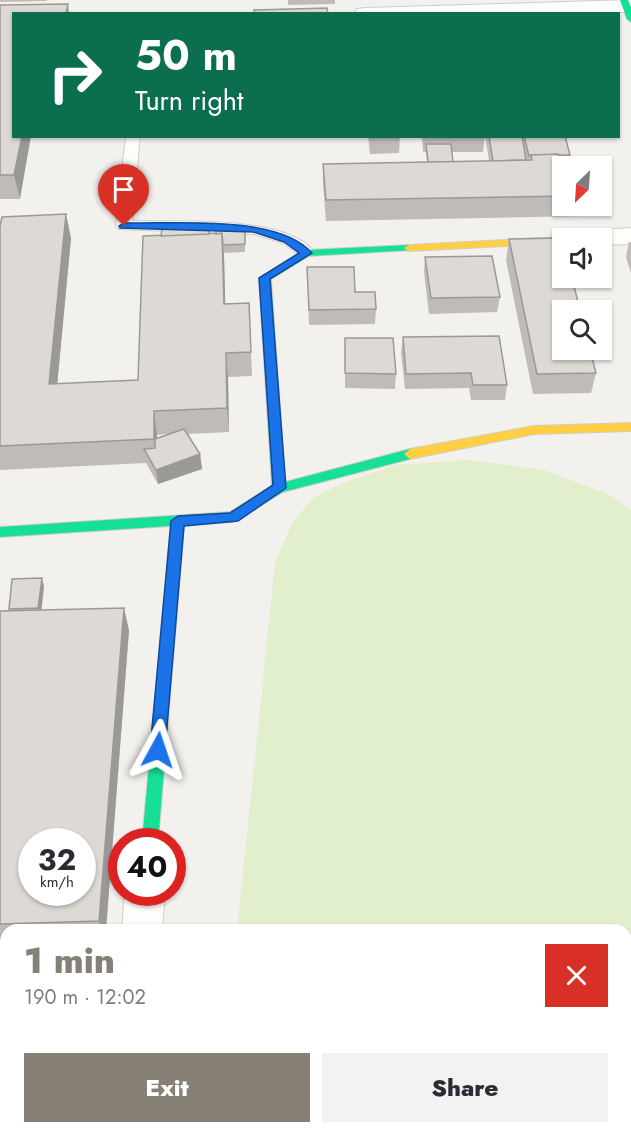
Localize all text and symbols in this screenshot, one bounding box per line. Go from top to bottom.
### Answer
text: 50 m [135,25,237,86]
icon: right [36,36,114,114]
text: Turn right [135,81,243,120]
north arrow [552,156,612,216]
map controls [552,156,612,360]
pin [98,164,149,226]
icon: arrive [107,173,140,206]
button: sound [552,228,612,288]
button: search [552,300,612,360]
position arrow [126,718,190,782]
speed limit sign: 40 [108,828,186,906]
text: 32 [38,838,76,881]
text: km/h [40,871,74,893]
text: 1 min [24,934,115,986]
button: close [545,944,608,1007]
text: 190 m · 12:02 [24,983,146,1012]
button: Exit [24,1053,310,1122]
button: Share [322,1053,608,1122]

